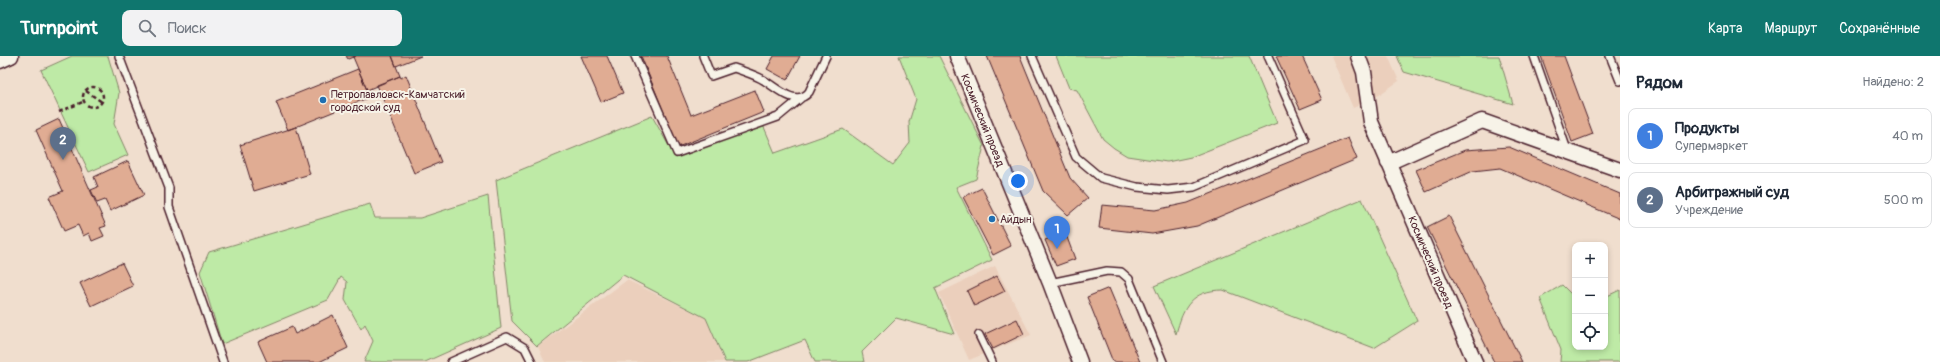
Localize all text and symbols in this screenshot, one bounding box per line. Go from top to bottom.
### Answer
search box [122,10,402,46]
text: Turnpoint [20,16,98,40]
icon: search [136,17,158,39]
text: Поиск [168,19,207,38]
text: Карта [1708,20,1743,37]
text: Маршрут [1765,20,1817,37]
text: Сохранённые [1839,20,1920,37]
street label: Космический проезд [958,72,1007,169]
text: Рядом [1636,72,1683,93]
text: Найдено: 2 [1862,74,1924,90]
place label: Петропавловск-Камчатский городской суд [331,88,465,114]
marker: Петропавловск-Камчатский городской суд [318,95,328,105]
text: Продукты [1675,119,1739,138]
pin: 2 [50,127,76,160]
text: 1 [1647,128,1653,144]
text: 40 m [1892,128,1923,144]
text: Супермаркет [1675,138,1748,154]
your location [1008,171,1028,191]
text: Арбитражный суд [1675,183,1789,202]
text: 2 [1646,192,1654,208]
text: 500 m [1884,192,1923,208]
text: Учреждение [1675,202,1743,218]
place label: Айдын [1000,213,1032,226]
marker: Айдын [987,214,997,224]
street label: Космический проезд [1405,214,1456,311]
pin: 1 [1044,216,1070,249]
map controls [1572,242,1608,350]
button: + [1572,242,1608,278]
button: − [1572,278,1608,314]
button: locate [1572,314,1608,350]

